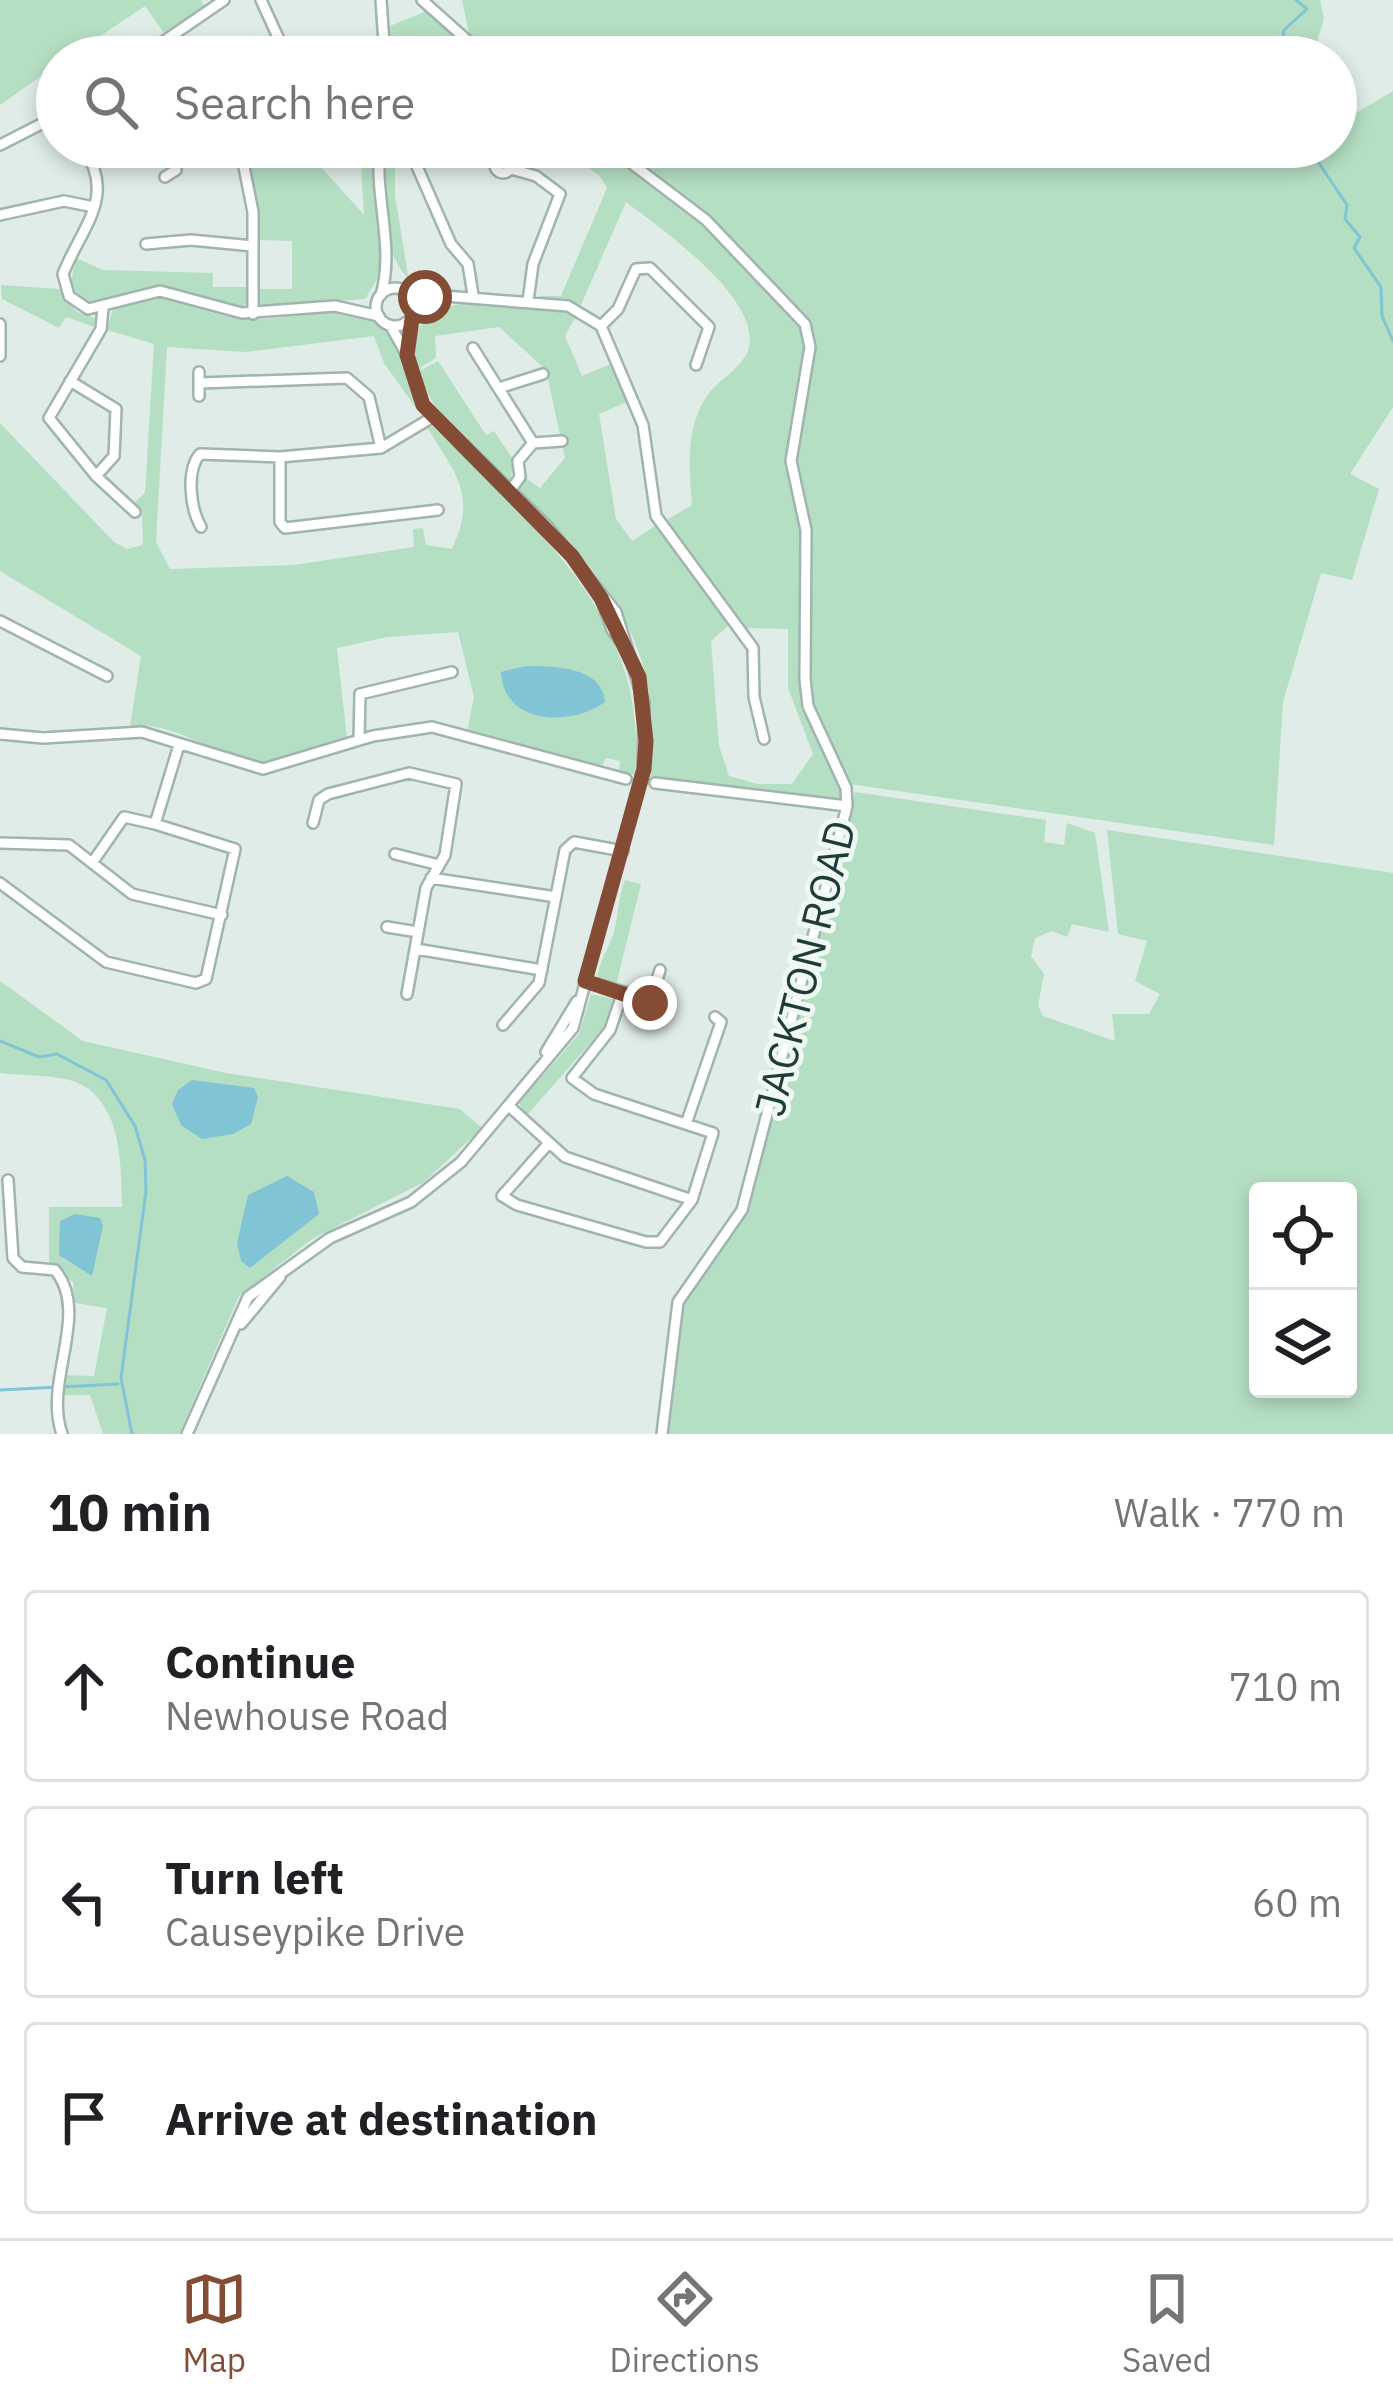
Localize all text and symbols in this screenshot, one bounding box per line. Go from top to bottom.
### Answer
search box [36,36,1357,168]
icon: search [78,69,144,135]
text: Search here [174,73,415,131]
route start [398,270,452,324]
street label: JACKTON ROAD [741,814,868,1121]
route end [623,976,677,1030]
map controls [1249,1182,1357,1398]
button: locate [1249,1182,1357,1290]
button: layers [1249,1290,1357,1398]
text: 10 min [48,1479,212,1545]
text: Walk · 770 m [1114,1487,1345,1538]
text: Continue [165,1632,356,1690]
icon: ahead [51,1653,117,1719]
text: 710 m [1229,1661,1342,1712]
text: Newhouse Road [165,1690,449,1741]
text: Turn left [165,1848,344,1906]
icon: left [51,1869,117,1935]
text: 60 m [1252,1877,1342,1928]
text: Causeypike Drive [165,1906,465,1957]
icon: arrive [51,2085,117,2151]
text: Arrive at destination [165,2089,598,2147]
tab: Map [181,2266,247,2381]
tab: Directions [610,2266,760,2381]
tab: Saved [1122,2266,1212,2381]

